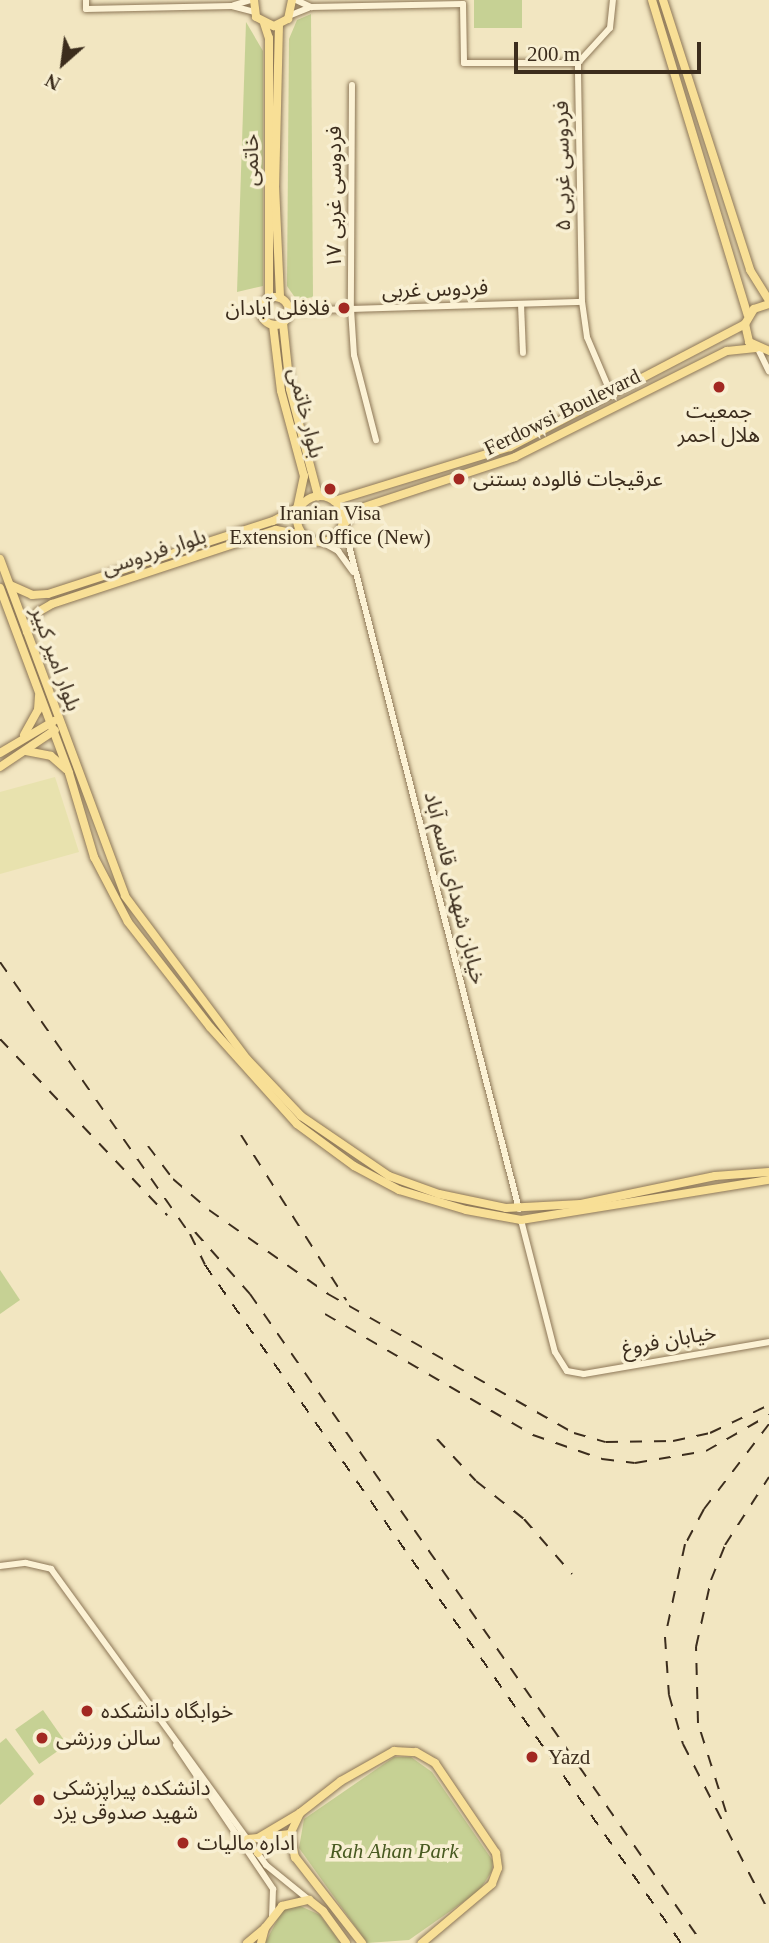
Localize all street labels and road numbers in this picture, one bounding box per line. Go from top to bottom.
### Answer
street label: فردوسی غربی ۵ [548,101,576,231]
street label: فردوسی غربی ۱۷ [321,126,347,268]
street label: خاتمی [238,134,264,186]
street label: فردوس غربی [381,275,489,303]
street label: Ferdowsi Boulevard [480,363,644,461]
street label: بلوار خاتمی [283,365,329,461]
street label: بلوار فردوسی [99,523,209,581]
street label: بلوار امیر کبیر [25,603,87,715]
street label: خیابان شهدای قاسم آباد [419,789,491,987]
street label: خیابان فروغ [620,1319,718,1361]

